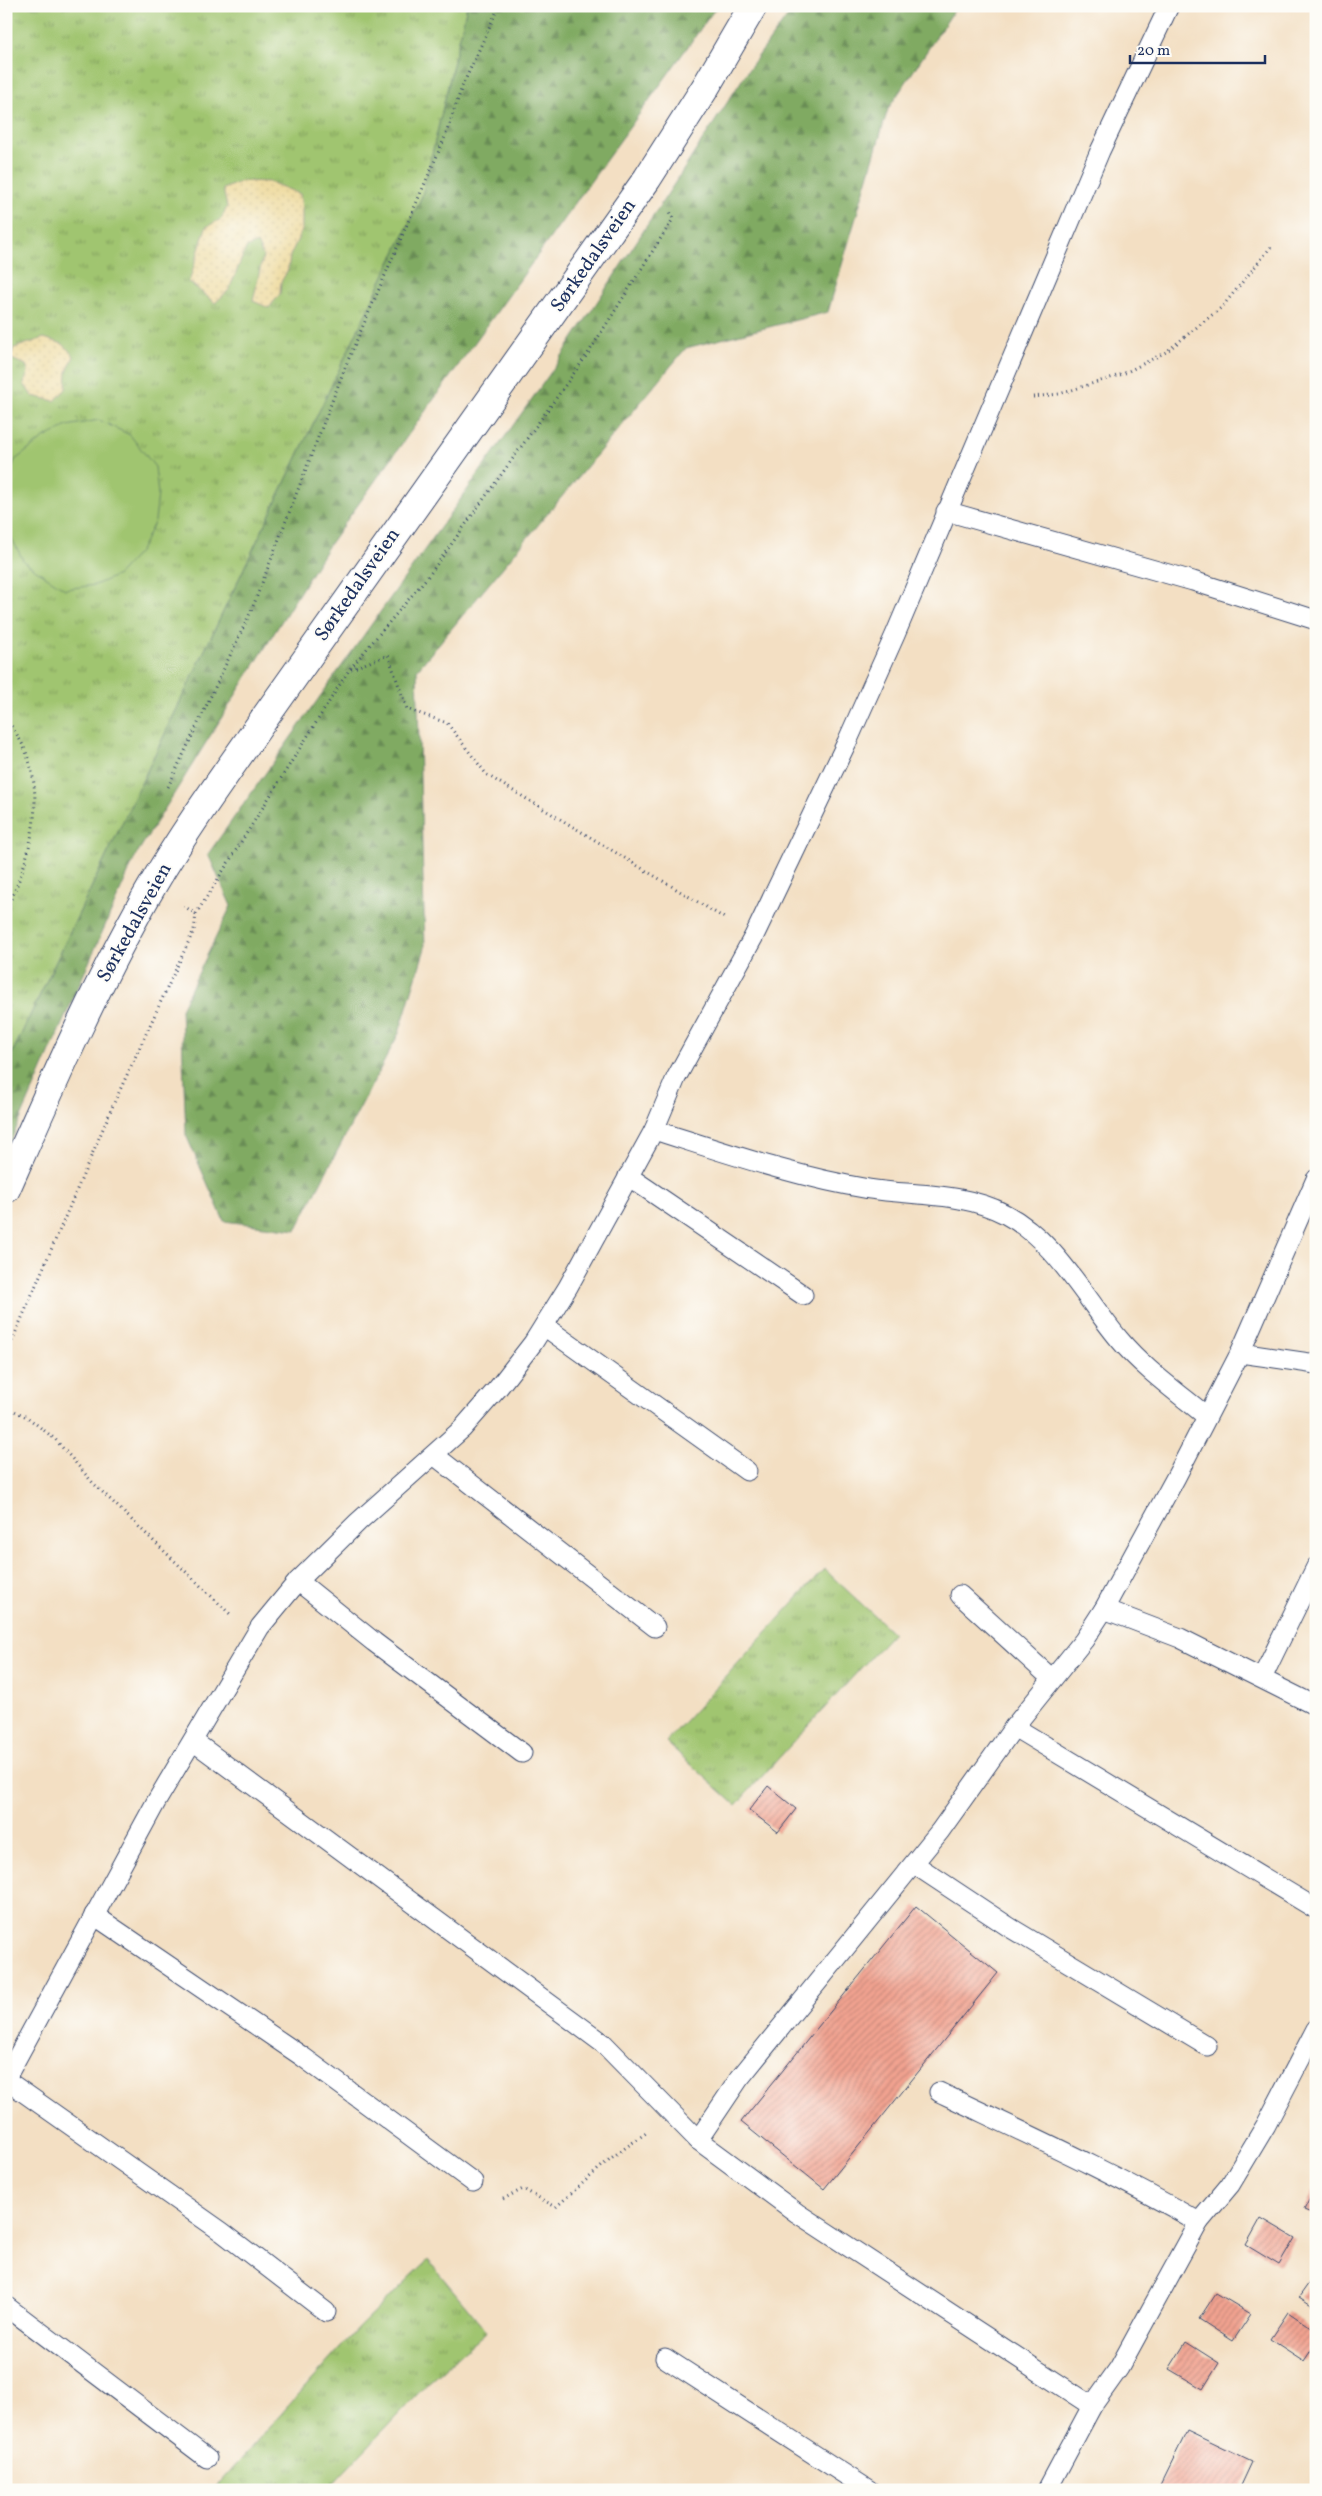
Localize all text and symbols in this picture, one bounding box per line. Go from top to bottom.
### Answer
scale bar [1130,32,1264,64]
text: 20 m [1137,41,1170,62]
street label: Sørkedalsveien [544,194,644,318]
street label: Sørkedalsveien [308,523,408,647]
street label: Sørkedalsveien [91,858,179,988]

